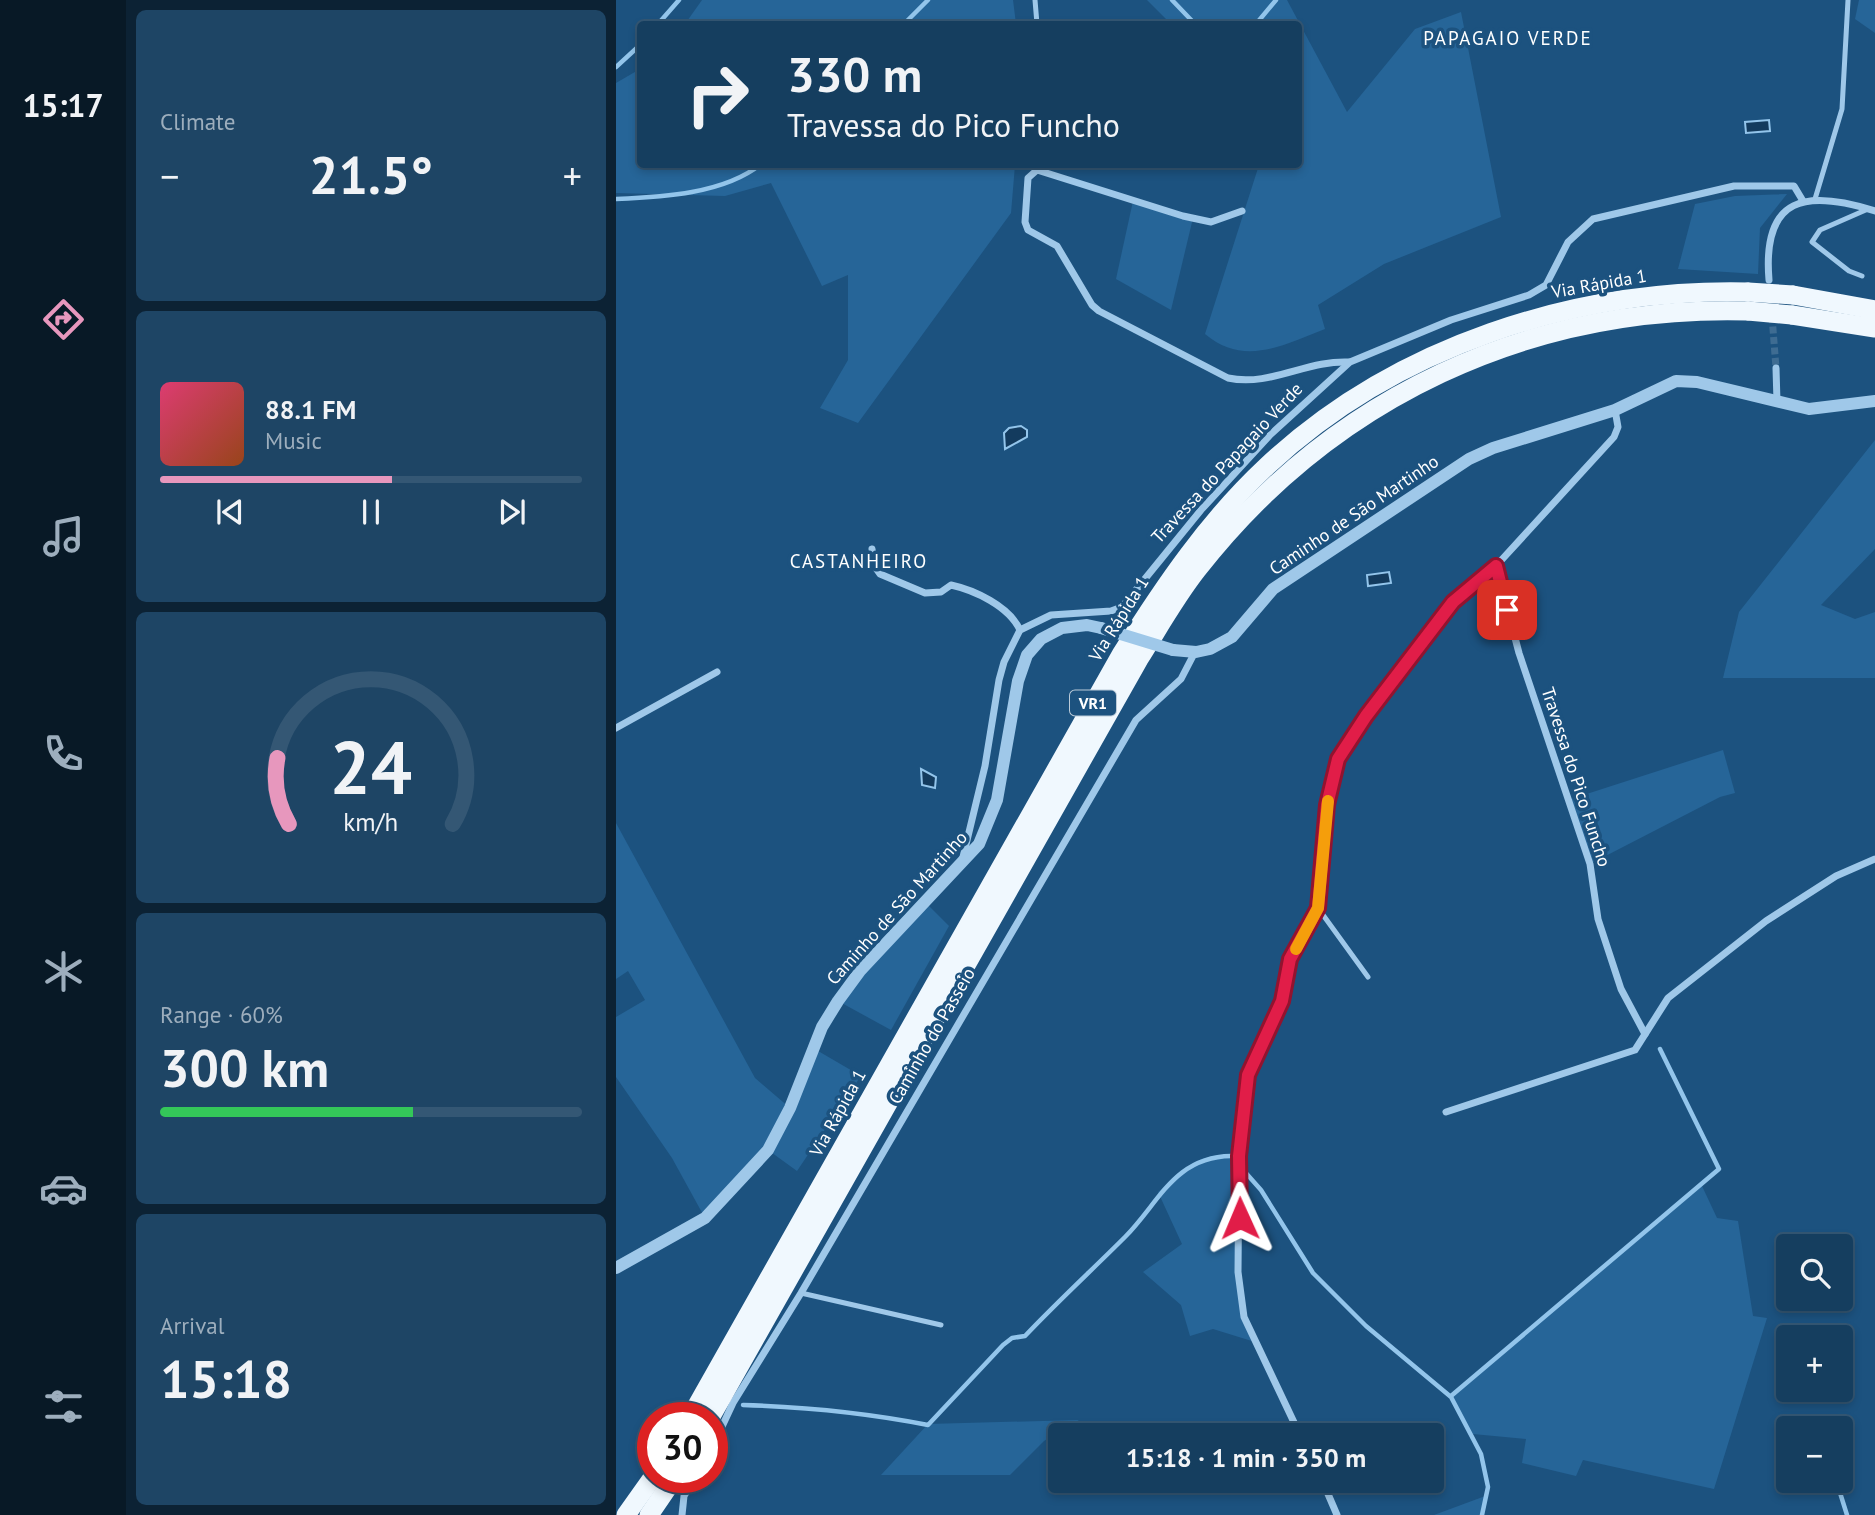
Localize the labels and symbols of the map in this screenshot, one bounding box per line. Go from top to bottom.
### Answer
district label: PAPAGAIO VERDE [1423,26,1593,50]
street label: Via Rápida 1 [1549,264,1648,303]
street label: Travessa do Papagaio Verde [1146,377,1307,548]
street label: Caminho de São Martinho [1265,449,1443,580]
district label: CASTANHEIRO [790,549,928,573]
street label: Via Rápida 1 [1083,572,1154,666]
pin [1477,580,1537,640]
street label: Travessa do Pico Funcho [1537,684,1616,869]
road number: VR1 [1070,690,1116,716]
street label: Caminho de São Martinho [821,826,972,989]
street label: Caminho do Passeio [883,963,980,1108]
street label: Via Rápida 1 [804,1065,871,1161]
position arrow [1203,1181,1277,1255]
speed limit sign: 30 [637,1402,728,1493]

